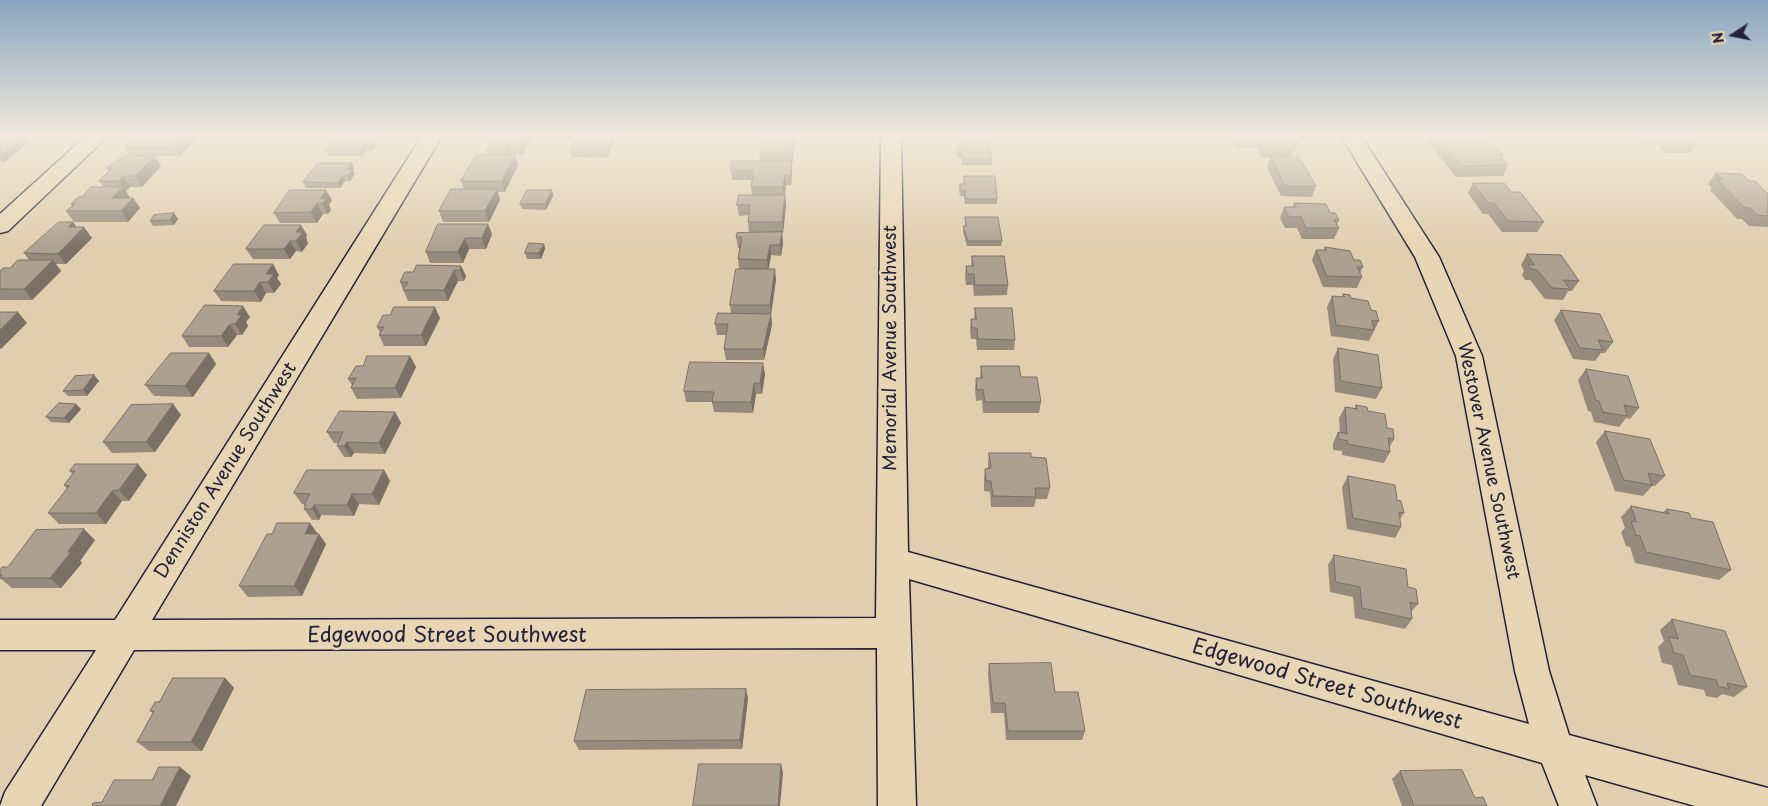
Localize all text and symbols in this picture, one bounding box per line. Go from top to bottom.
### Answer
north arrow [1708,10,1758,60]
text: N [1706,31,1729,45]
street label: Memorial Avenue Southwest [880,225,902,471]
street label: Westover Avenue Southwest [1452,340,1524,582]
street label: Denniston Avenue Southwest [150,359,302,583]
street label: Edgewood Street Southwest [307,623,587,649]
street label: Edgewood Street Southwest [1189,634,1465,736]

